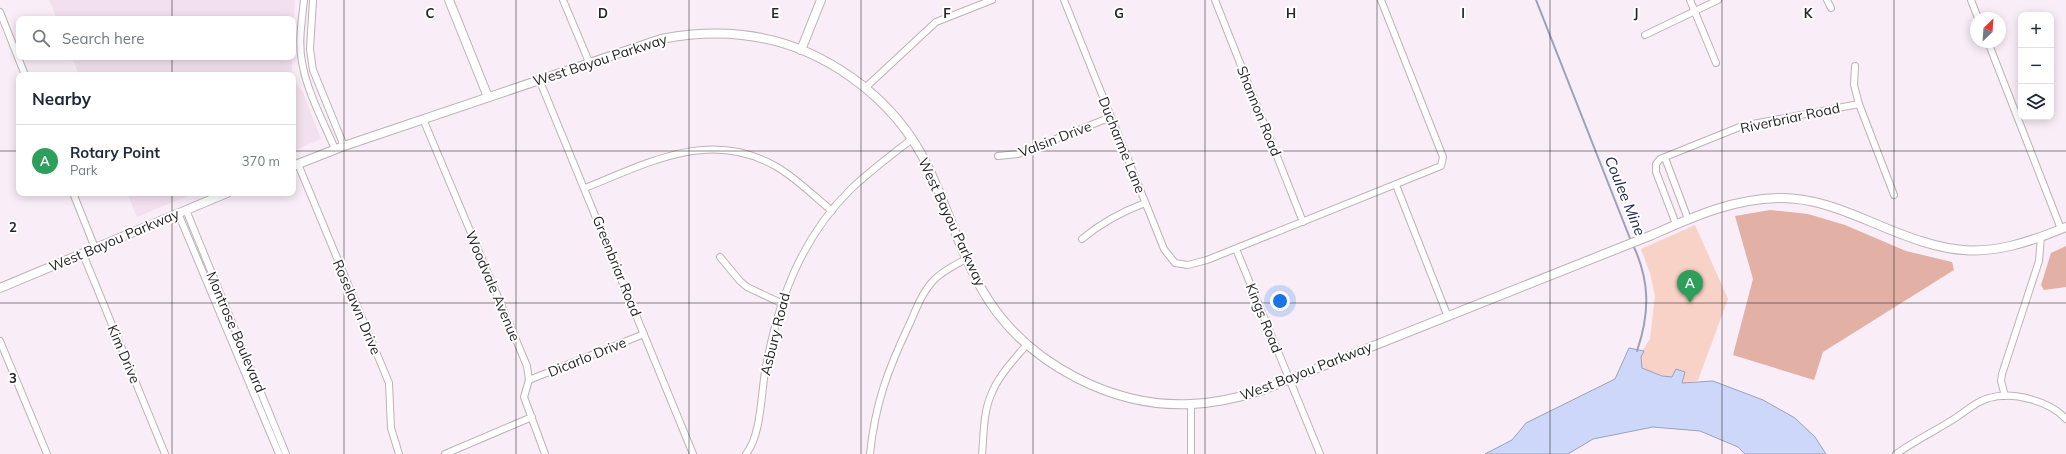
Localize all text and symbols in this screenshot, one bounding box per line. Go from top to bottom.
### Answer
text: C [426,5,435,21]
text: D [598,5,608,21]
text: E [771,5,779,21]
text: F [943,5,951,21]
text: G [1114,5,1124,21]
text: H [1286,5,1296,21]
text: I [1461,5,1465,21]
text: J [1634,5,1638,21]
text: K [1804,5,1814,21]
north arrow [1970,12,2006,48]
map controls [2018,12,2054,120]
button: + [2018,12,2054,48]
search box [16,16,296,60]
icon: search [30,27,52,49]
text: Search here [62,29,144,48]
street label: West Bayou Parkway [531,30,670,90]
button: − [2018,48,2054,84]
street label: Shannon Road [1233,63,1285,159]
button: layers [2018,84,2054,120]
text: Nearby [32,88,91,109]
street label: Ducharme Lane [1094,94,1150,196]
street label: Riverbriar Road [1739,99,1841,137]
street label: Valsin Drive [1016,117,1094,161]
text: Rotary Point [70,143,160,162]
text: A [40,153,50,169]
text: 370 m [242,153,280,169]
water label: Coulee Mine [1601,153,1650,238]
street label: West Bayou Parkway [914,155,990,290]
text: Park [70,162,97,178]
street label: West Bayou Parkway [46,204,182,276]
street label: Greenbriar Road [589,213,645,319]
text: 2 [9,219,17,235]
street label: Woodvale Avenue [462,228,524,344]
street label: Roselawn Drive [329,257,385,357]
street label: Montrose Boulevard [202,269,270,395]
pin: A [1677,270,1703,303]
street label: Kings Road [1242,280,1286,356]
street label: Asbury Road [756,291,794,377]
your location [1270,291,1290,311]
street label: Kim Drive [104,322,144,386]
street label: Dicarlo Drive [545,333,629,381]
street label: West Bayou Parkway [1238,337,1375,404]
text: 3 [9,370,17,386]

